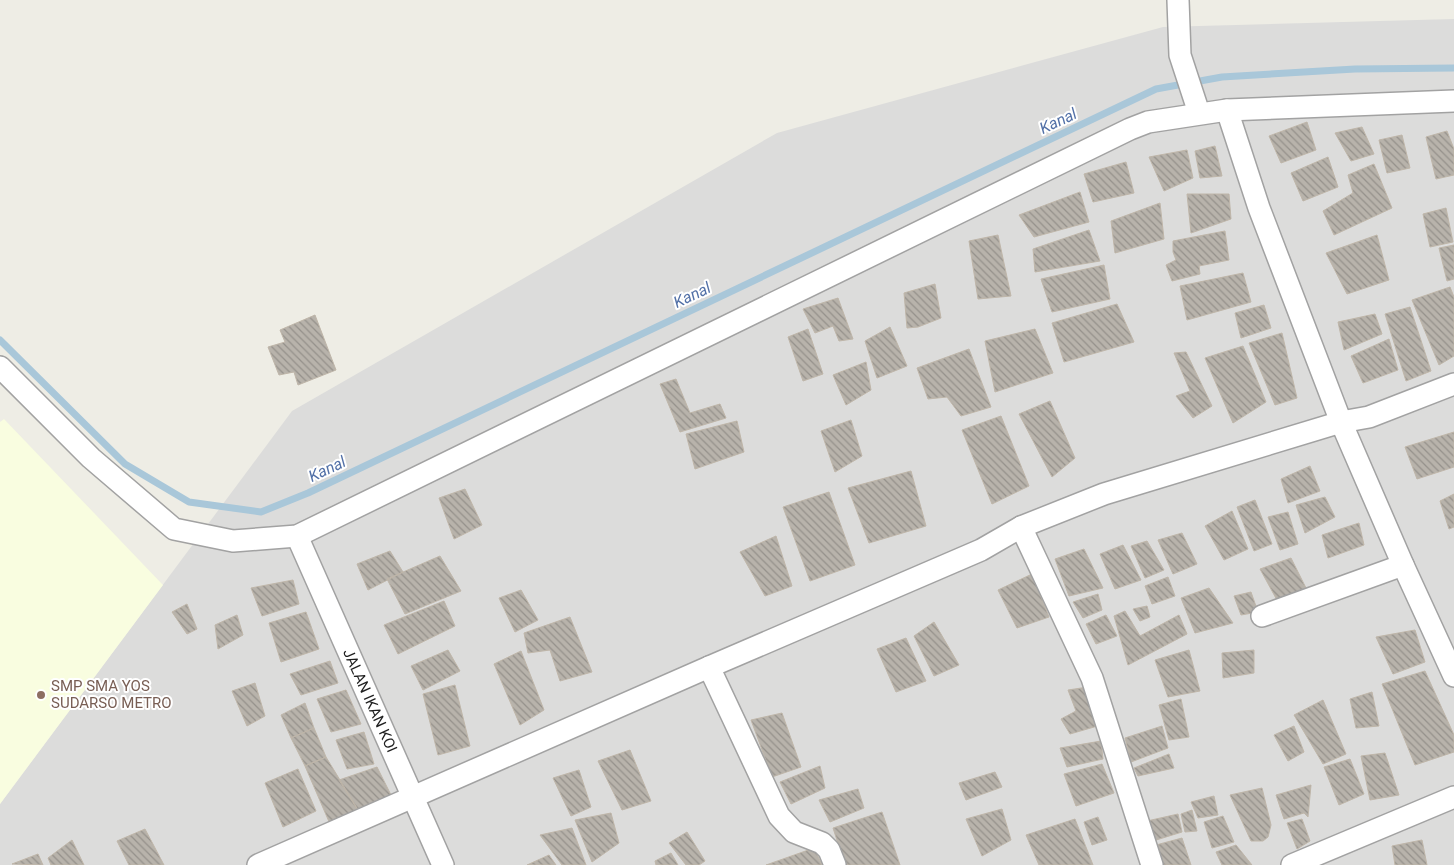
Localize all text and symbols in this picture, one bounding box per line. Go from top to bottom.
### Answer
water label: Kanal [1036,104,1080,138]
water label: Kanal [670,278,714,312]
water label: Kanal [305,452,349,486]
street label: JALAN IKAN KOI [339,646,401,755]
place label: SMP SMA YOS SUDARSO METRO [51,677,172,712]
marker: SMP SMA YOS SUDARSO METRO [35,689,47,701]

